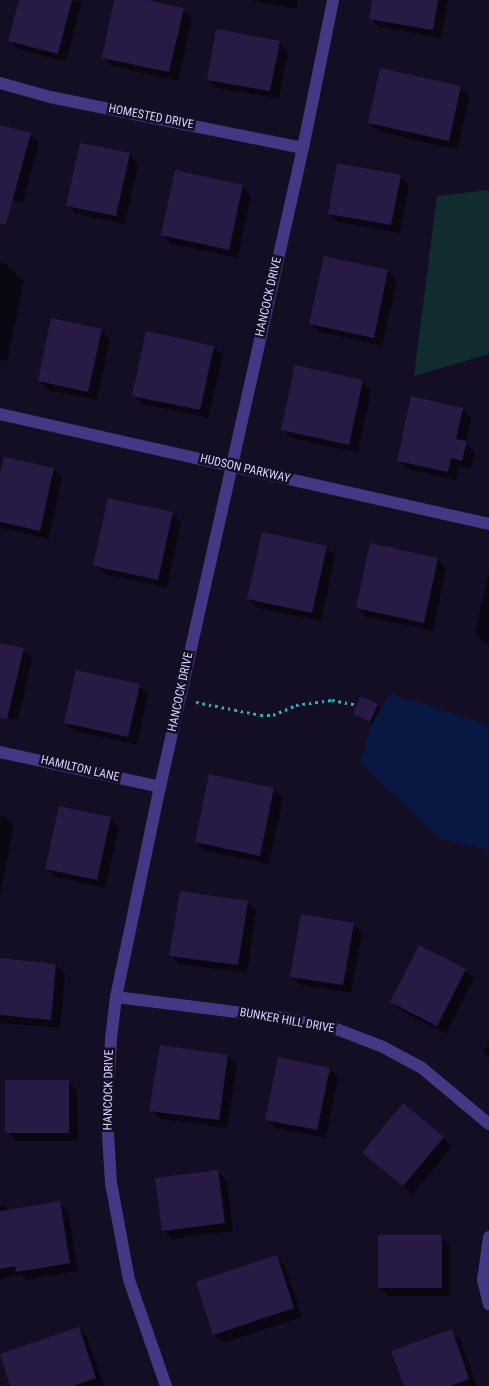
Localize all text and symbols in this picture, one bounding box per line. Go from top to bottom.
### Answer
street label: HOMESTED DRIVE [107,102,195,132]
street label: HANCOCK DRIVE [253,256,285,338]
street label: HUDSON PARKWAY [199,452,291,486]
street label: HANCOCK DRIVE [166,651,196,733]
street label: HAMILTON LANE [39,753,121,785]
street label: BUNKER HILL DRIVE [239,1006,335,1036]
street label: HANCOCK DRIVE [101,1049,117,1131]

